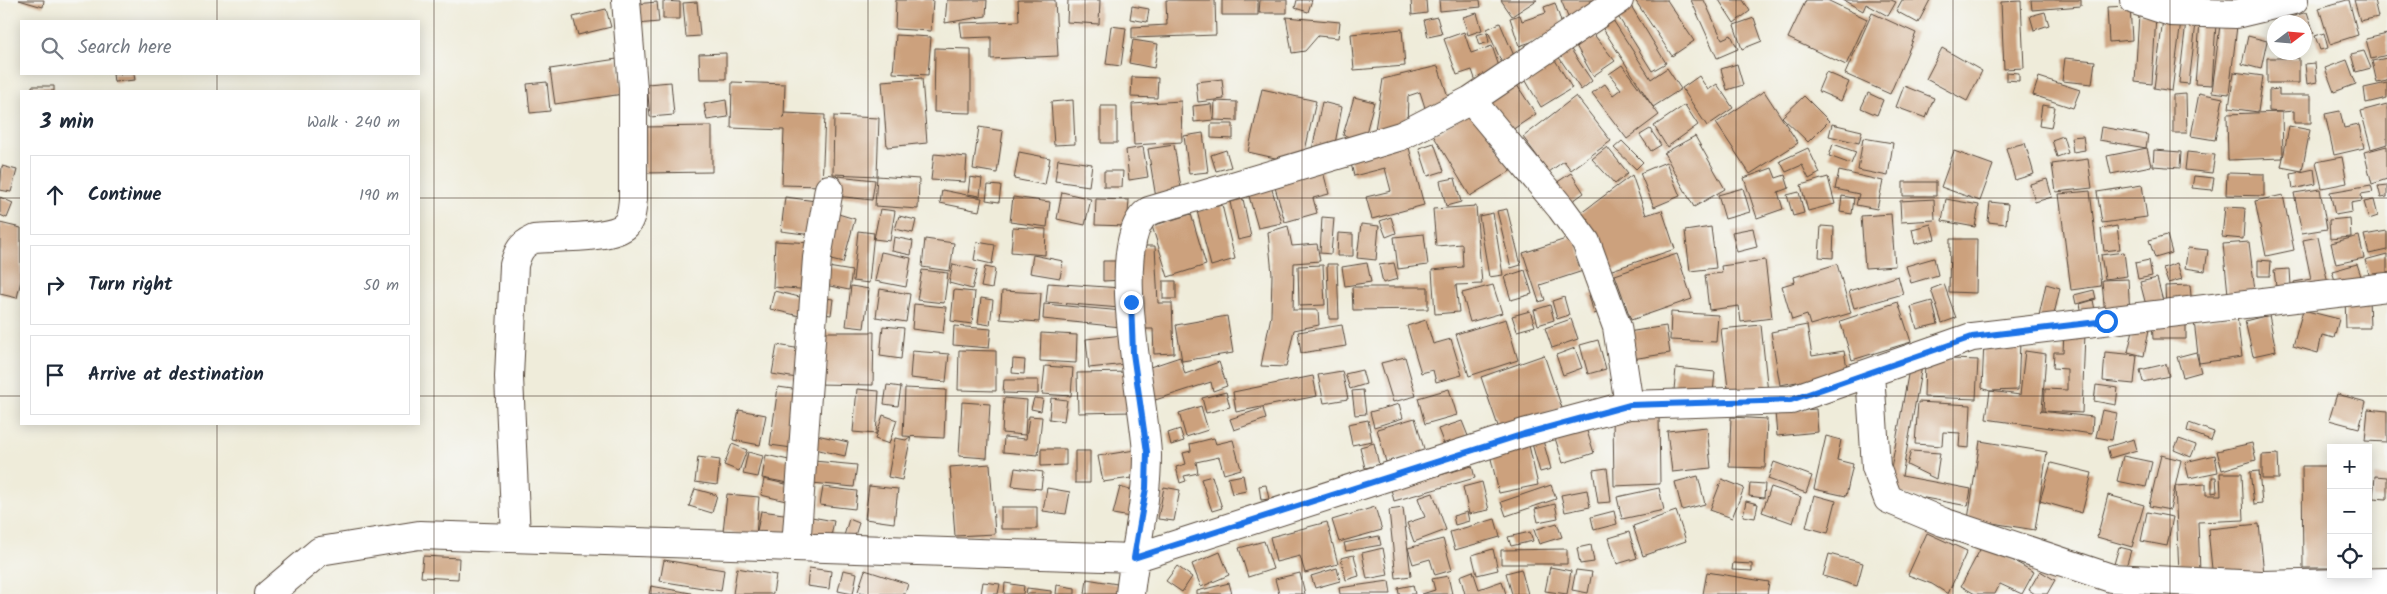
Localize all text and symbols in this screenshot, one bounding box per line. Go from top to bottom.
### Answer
north arrow [2267,15,2312,60]
search box [20,20,420,75]
text: Search here [78,33,172,63]
icon: search [38,34,66,62]
text: 3 min [40,106,94,139]
text: Walk · 240 m [307,110,400,135]
text: Continue [88,180,161,210]
icon: ahead [41,181,69,209]
text: 190 m [359,183,399,208]
text: Turn right [88,270,173,300]
icon: right [41,271,69,299]
text: 50 m [363,273,399,298]
route end [1120,291,1143,314]
route start [2095,310,2118,333]
text: Arrive at destination [88,360,264,390]
icon: arrive [41,361,69,389]
map controls [2327,444,2372,579]
button: + [2327,444,2372,489]
button: − [2327,489,2372,534]
button: locate [2327,534,2372,579]

